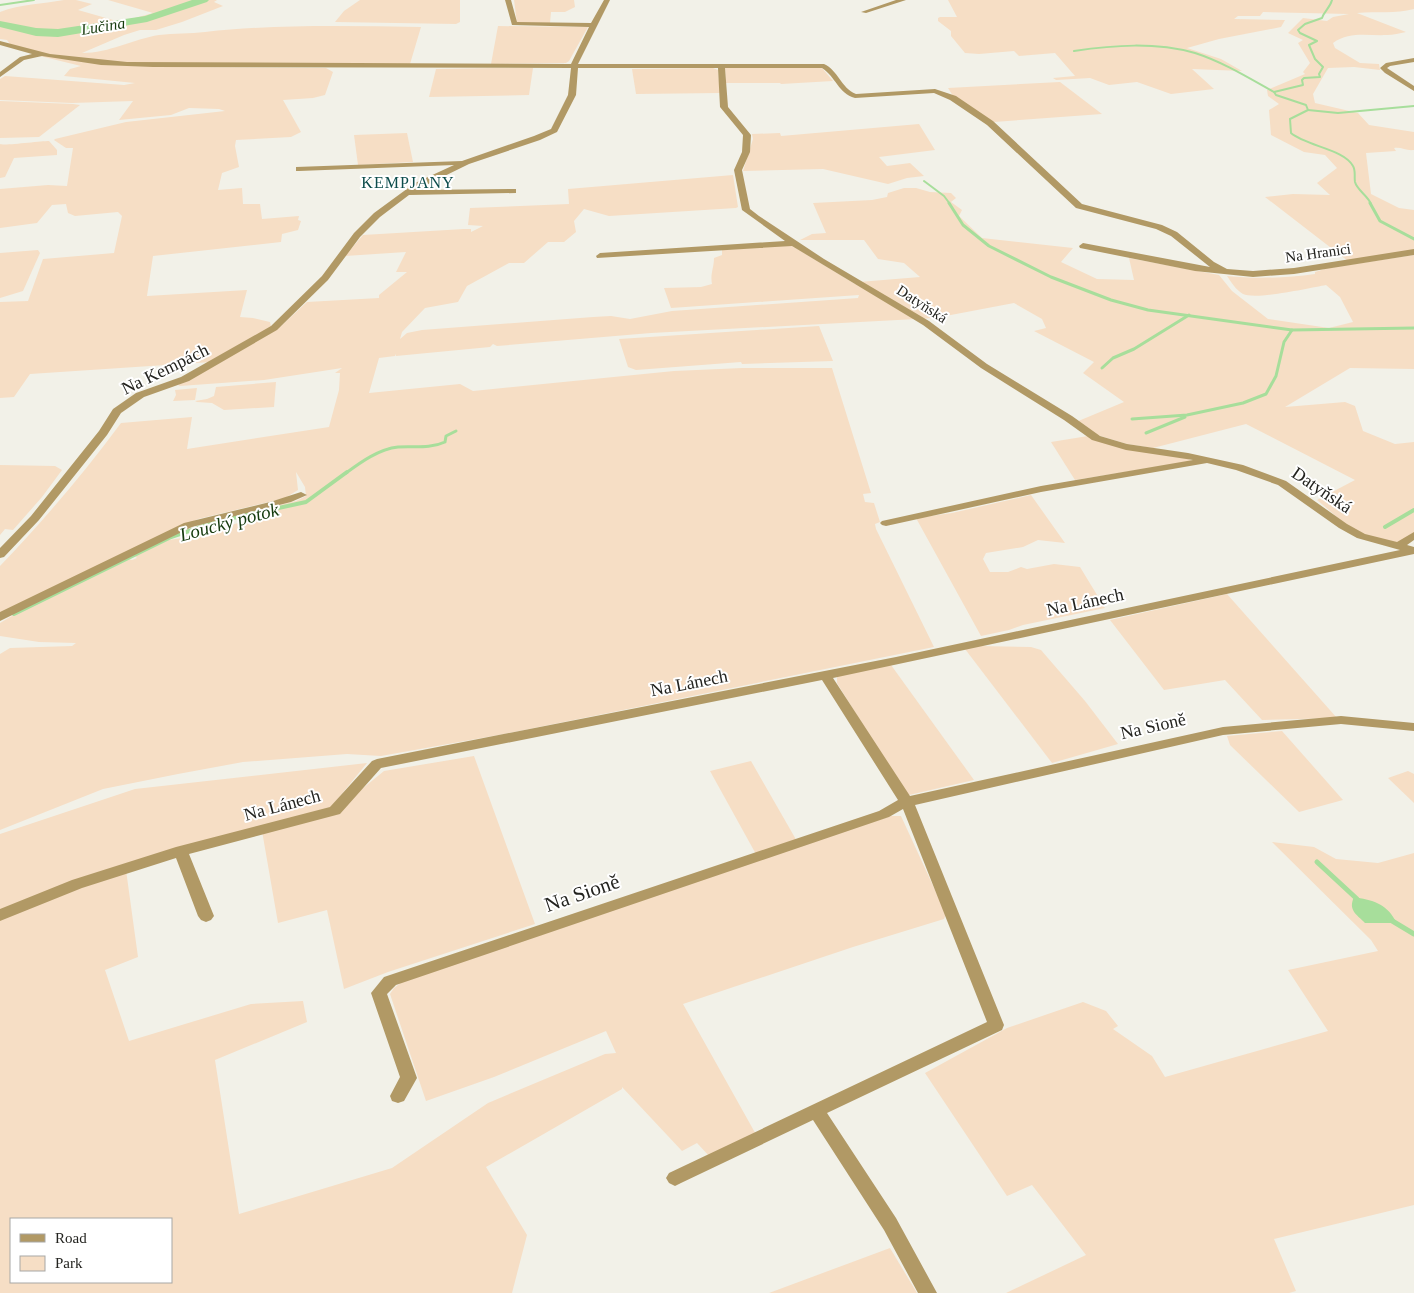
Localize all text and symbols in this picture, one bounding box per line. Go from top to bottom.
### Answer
water label: Lučina [79,14,126,38]
district label: KEMPJANY [361,174,455,191]
street label: Na Hranici [1284,240,1352,266]
street label: Datyňská [894,282,950,326]
street label: Na Kempách [118,339,212,399]
street label: Datyňská [1288,463,1356,517]
water label: Loucký potok [176,499,281,546]
street label: Na Lánech [1045,584,1125,620]
street label: Na Lánech [649,666,729,700]
street label: Na Sioně [1118,709,1188,743]
street label: Na Lánech [242,785,322,825]
street label: Na Sioně [541,869,623,917]
legend [10,1218,172,1283]
text: Road [55,1230,87,1246]
text: Park [55,1255,83,1271]

